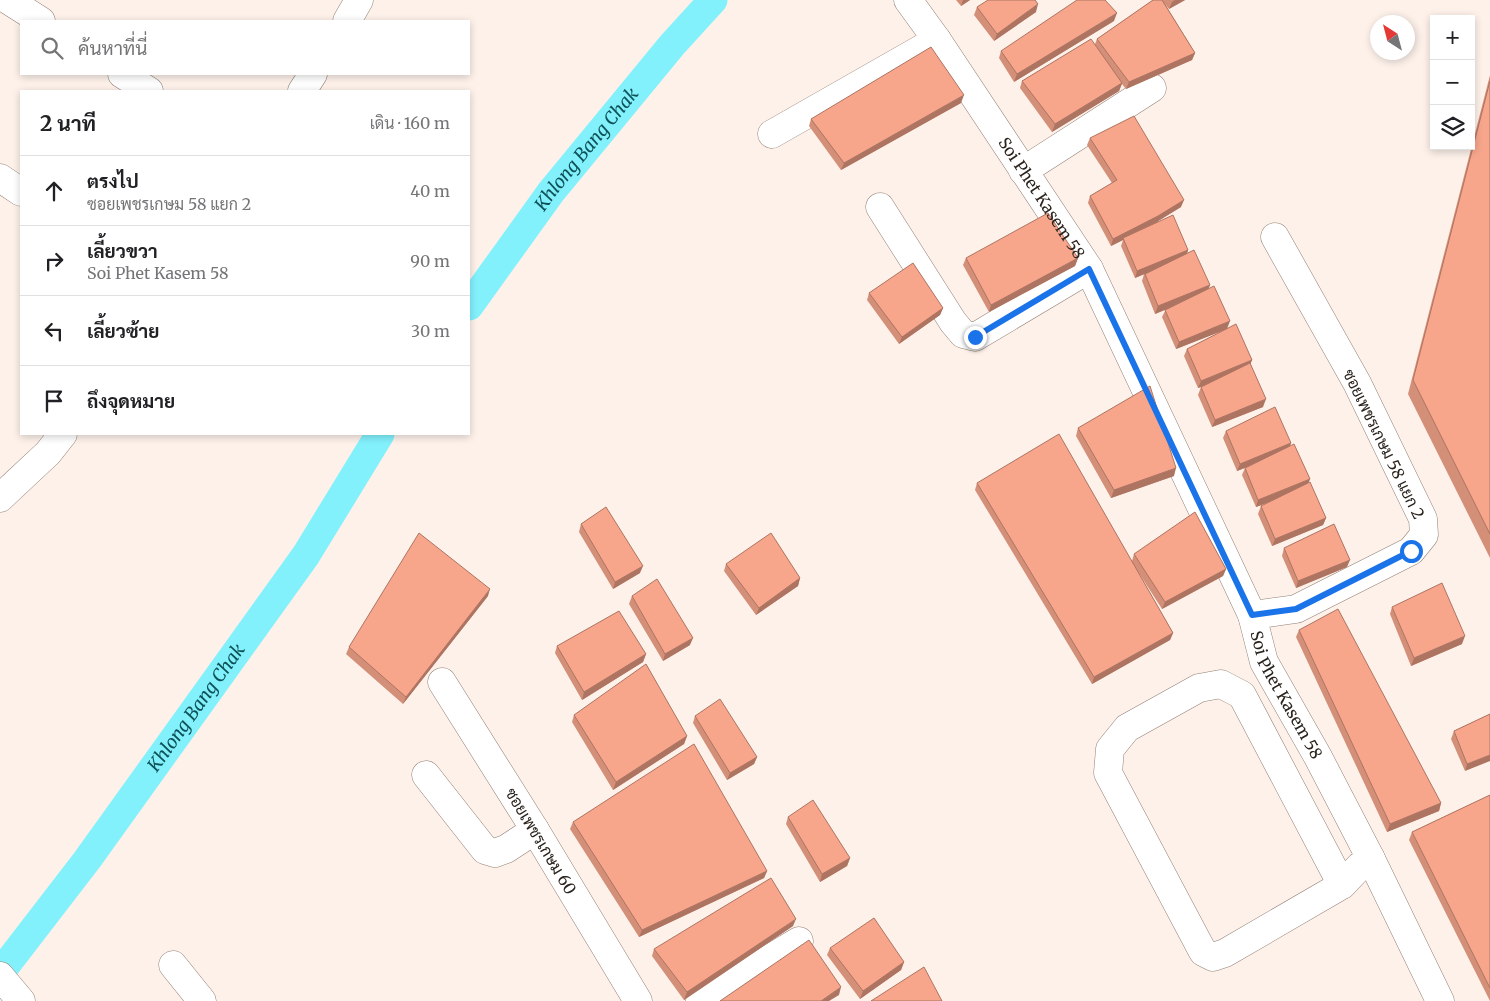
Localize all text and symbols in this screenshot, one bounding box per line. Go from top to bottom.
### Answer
north arrow [1370,15,1415,60]
map controls [1430,15,1475,150]
button: + [1430,15,1475,60]
search box [20,20,470,75]
icon: search [38,34,66,62]
text: ค้นหาที่นี่ [78,36,147,60]
button: − [1430,60,1475,105]
water label: Khlong Bang Chak [529,83,643,216]
button: layers [1430,105,1475,150]
text: 2 นาที [40,110,96,137]
text: เดิน · 160 m [370,113,450,133]
street label: Soi Phet Kasem 58 [994,133,1089,262]
text: ตรงไป [87,169,139,193]
icon: ahead [40,177,68,205]
text: 40 m [410,181,450,201]
text: ซอยเพชรเกษม 58 แยก 2 [87,194,251,214]
text: เลี้ยวขวา [87,239,158,263]
icon: right [40,247,68,275]
text: 90 m [410,251,450,271]
text: Soi Phet Kasem 58 [87,263,229,283]
icon: left [40,317,68,345]
text: เลี้ยวซ้าย [87,319,159,343]
text: 30 m [411,321,450,341]
route end [964,326,987,349]
street label: ซอยเพชรเกษม 58 แยก 2 [1339,366,1429,522]
icon: arrive [40,387,68,415]
text: ถึงจุดหมาย [87,389,175,413]
route start [1400,540,1423,563]
street label: Soi Phet Kasem 58 [1246,628,1327,762]
water label: Khlong Bang Chak [142,639,250,777]
street label: ซอยเพชรเกษม 60 [501,784,581,898]

